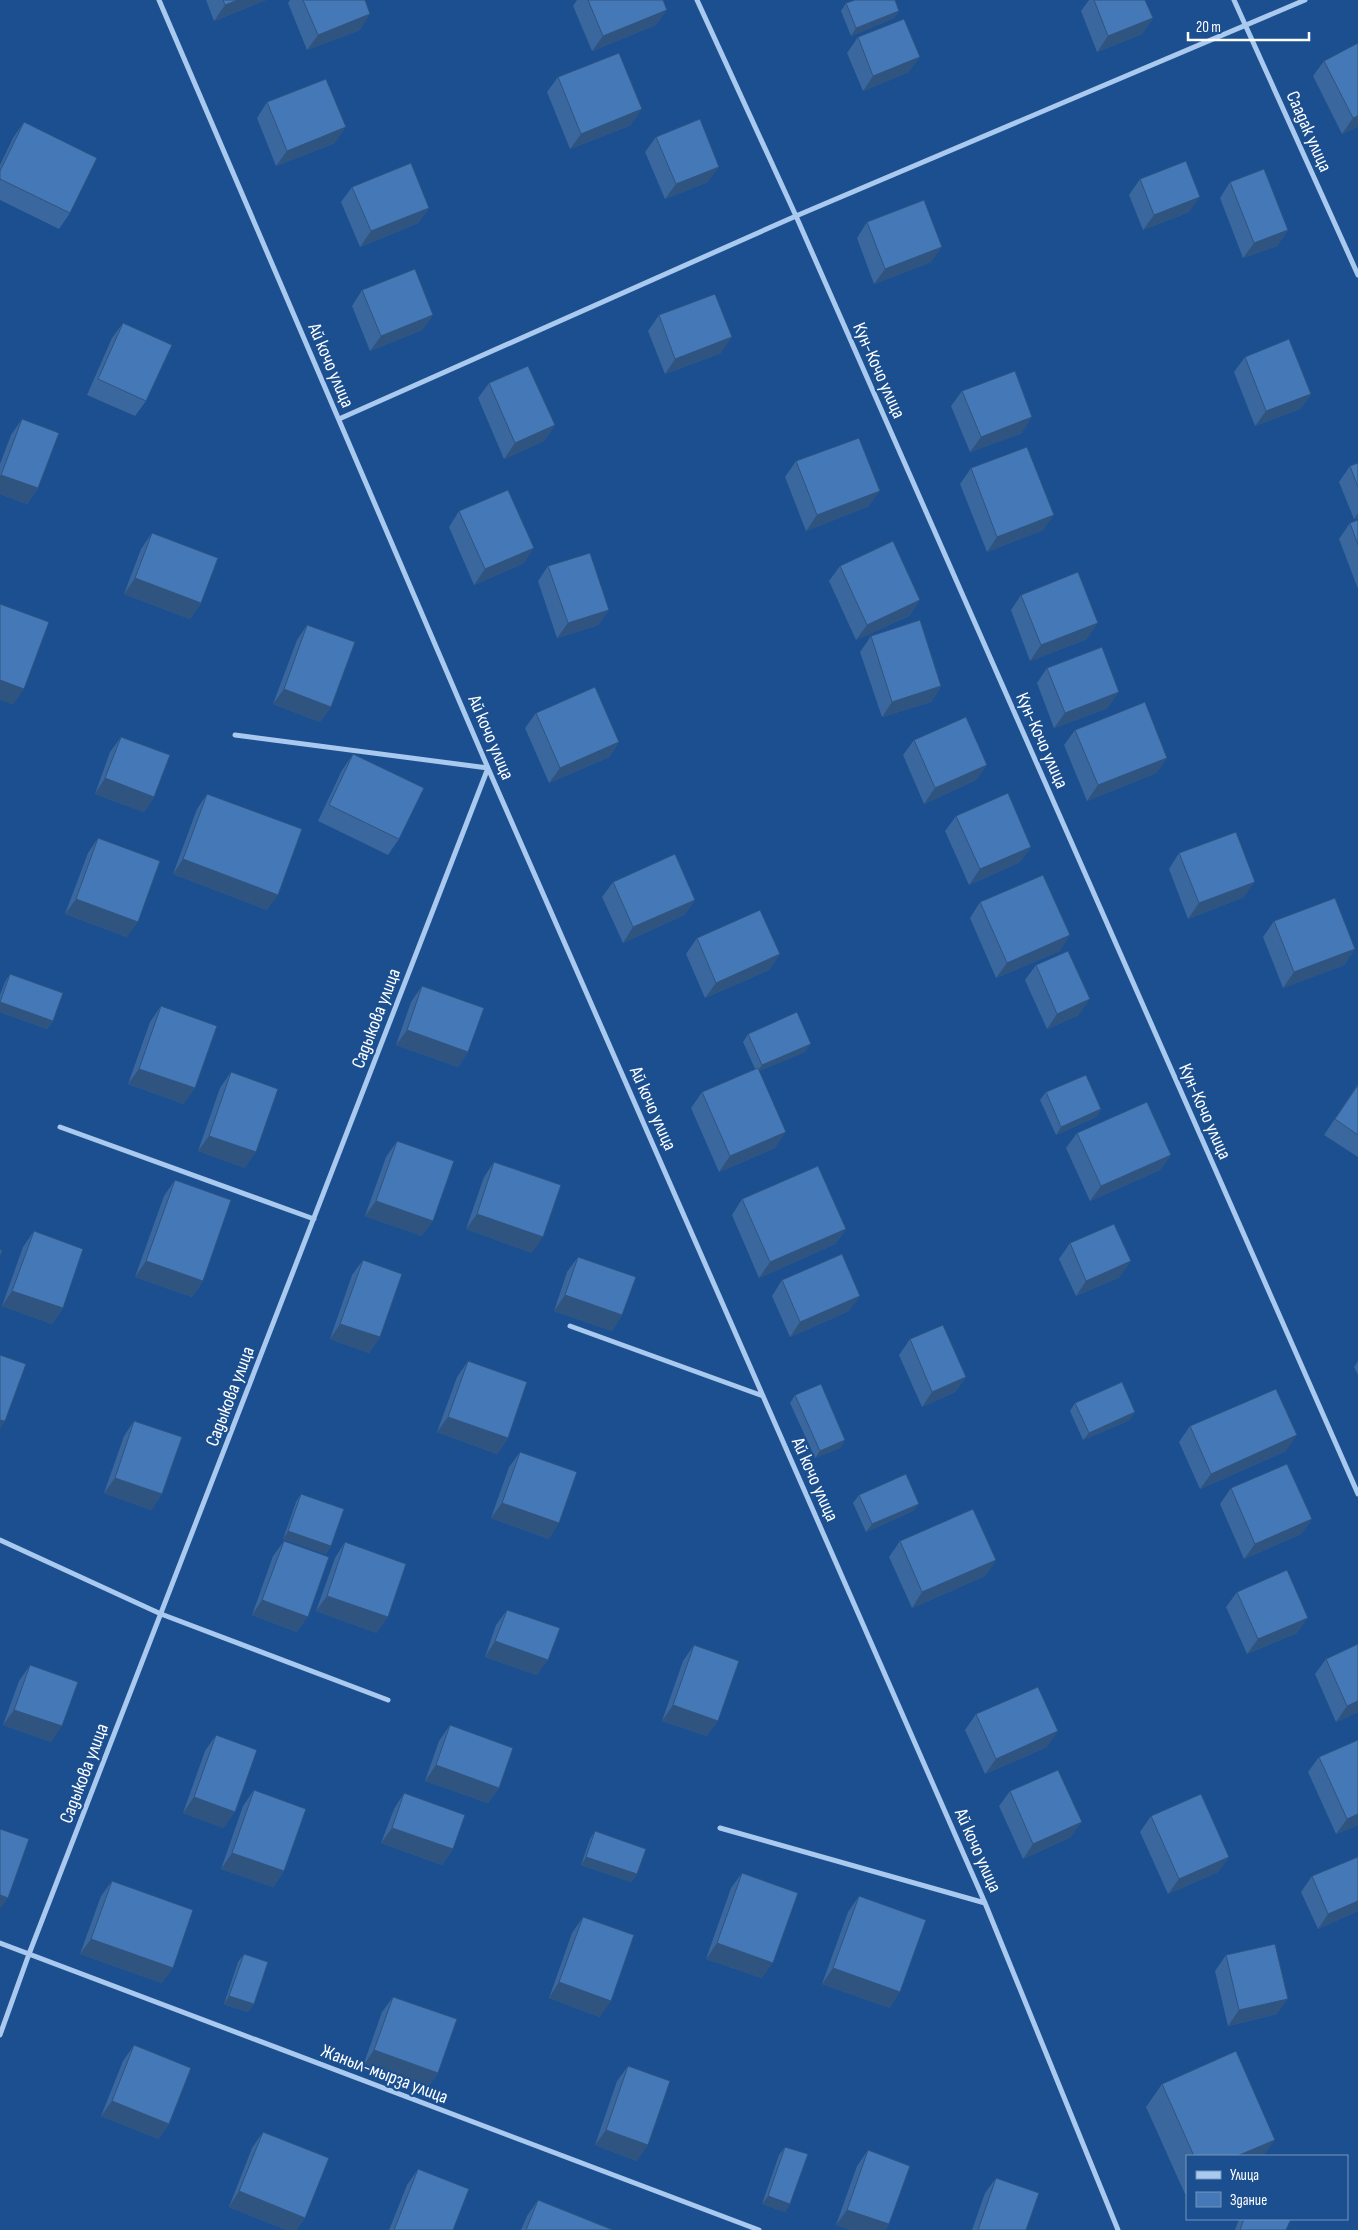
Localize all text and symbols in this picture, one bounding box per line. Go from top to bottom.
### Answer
scale bar [1188,10,1309,42]
text: 20 m [1196,18,1221,37]
street label: Саадак улица [1281,88,1337,176]
street label: Ай кочо улица [302,319,359,411]
street label: Кун-Кочо улица [847,319,910,422]
street label: Кун-Кочо улица [1010,689,1073,792]
street label: Ай кочо улица [462,691,519,783]
street label: Садыкова улица [347,965,406,1072]
street label: Кун-Кочо улица [1173,1060,1236,1163]
street label: Ай кочо улица [623,1062,681,1154]
street label: Садыкова улица [201,1343,260,1450]
street label: Ай кочо улица [785,1433,843,1525]
street label: Садыкова улица [55,1720,114,1827]
street label: Ай кочо улица [948,1804,1006,1896]
street label: Жаныл-мырза улица [318,2040,451,2109]
legend [1186,2155,1348,2220]
text: Улица [1230,2166,1259,2185]
text: Здание [1230,2191,1267,2210]

